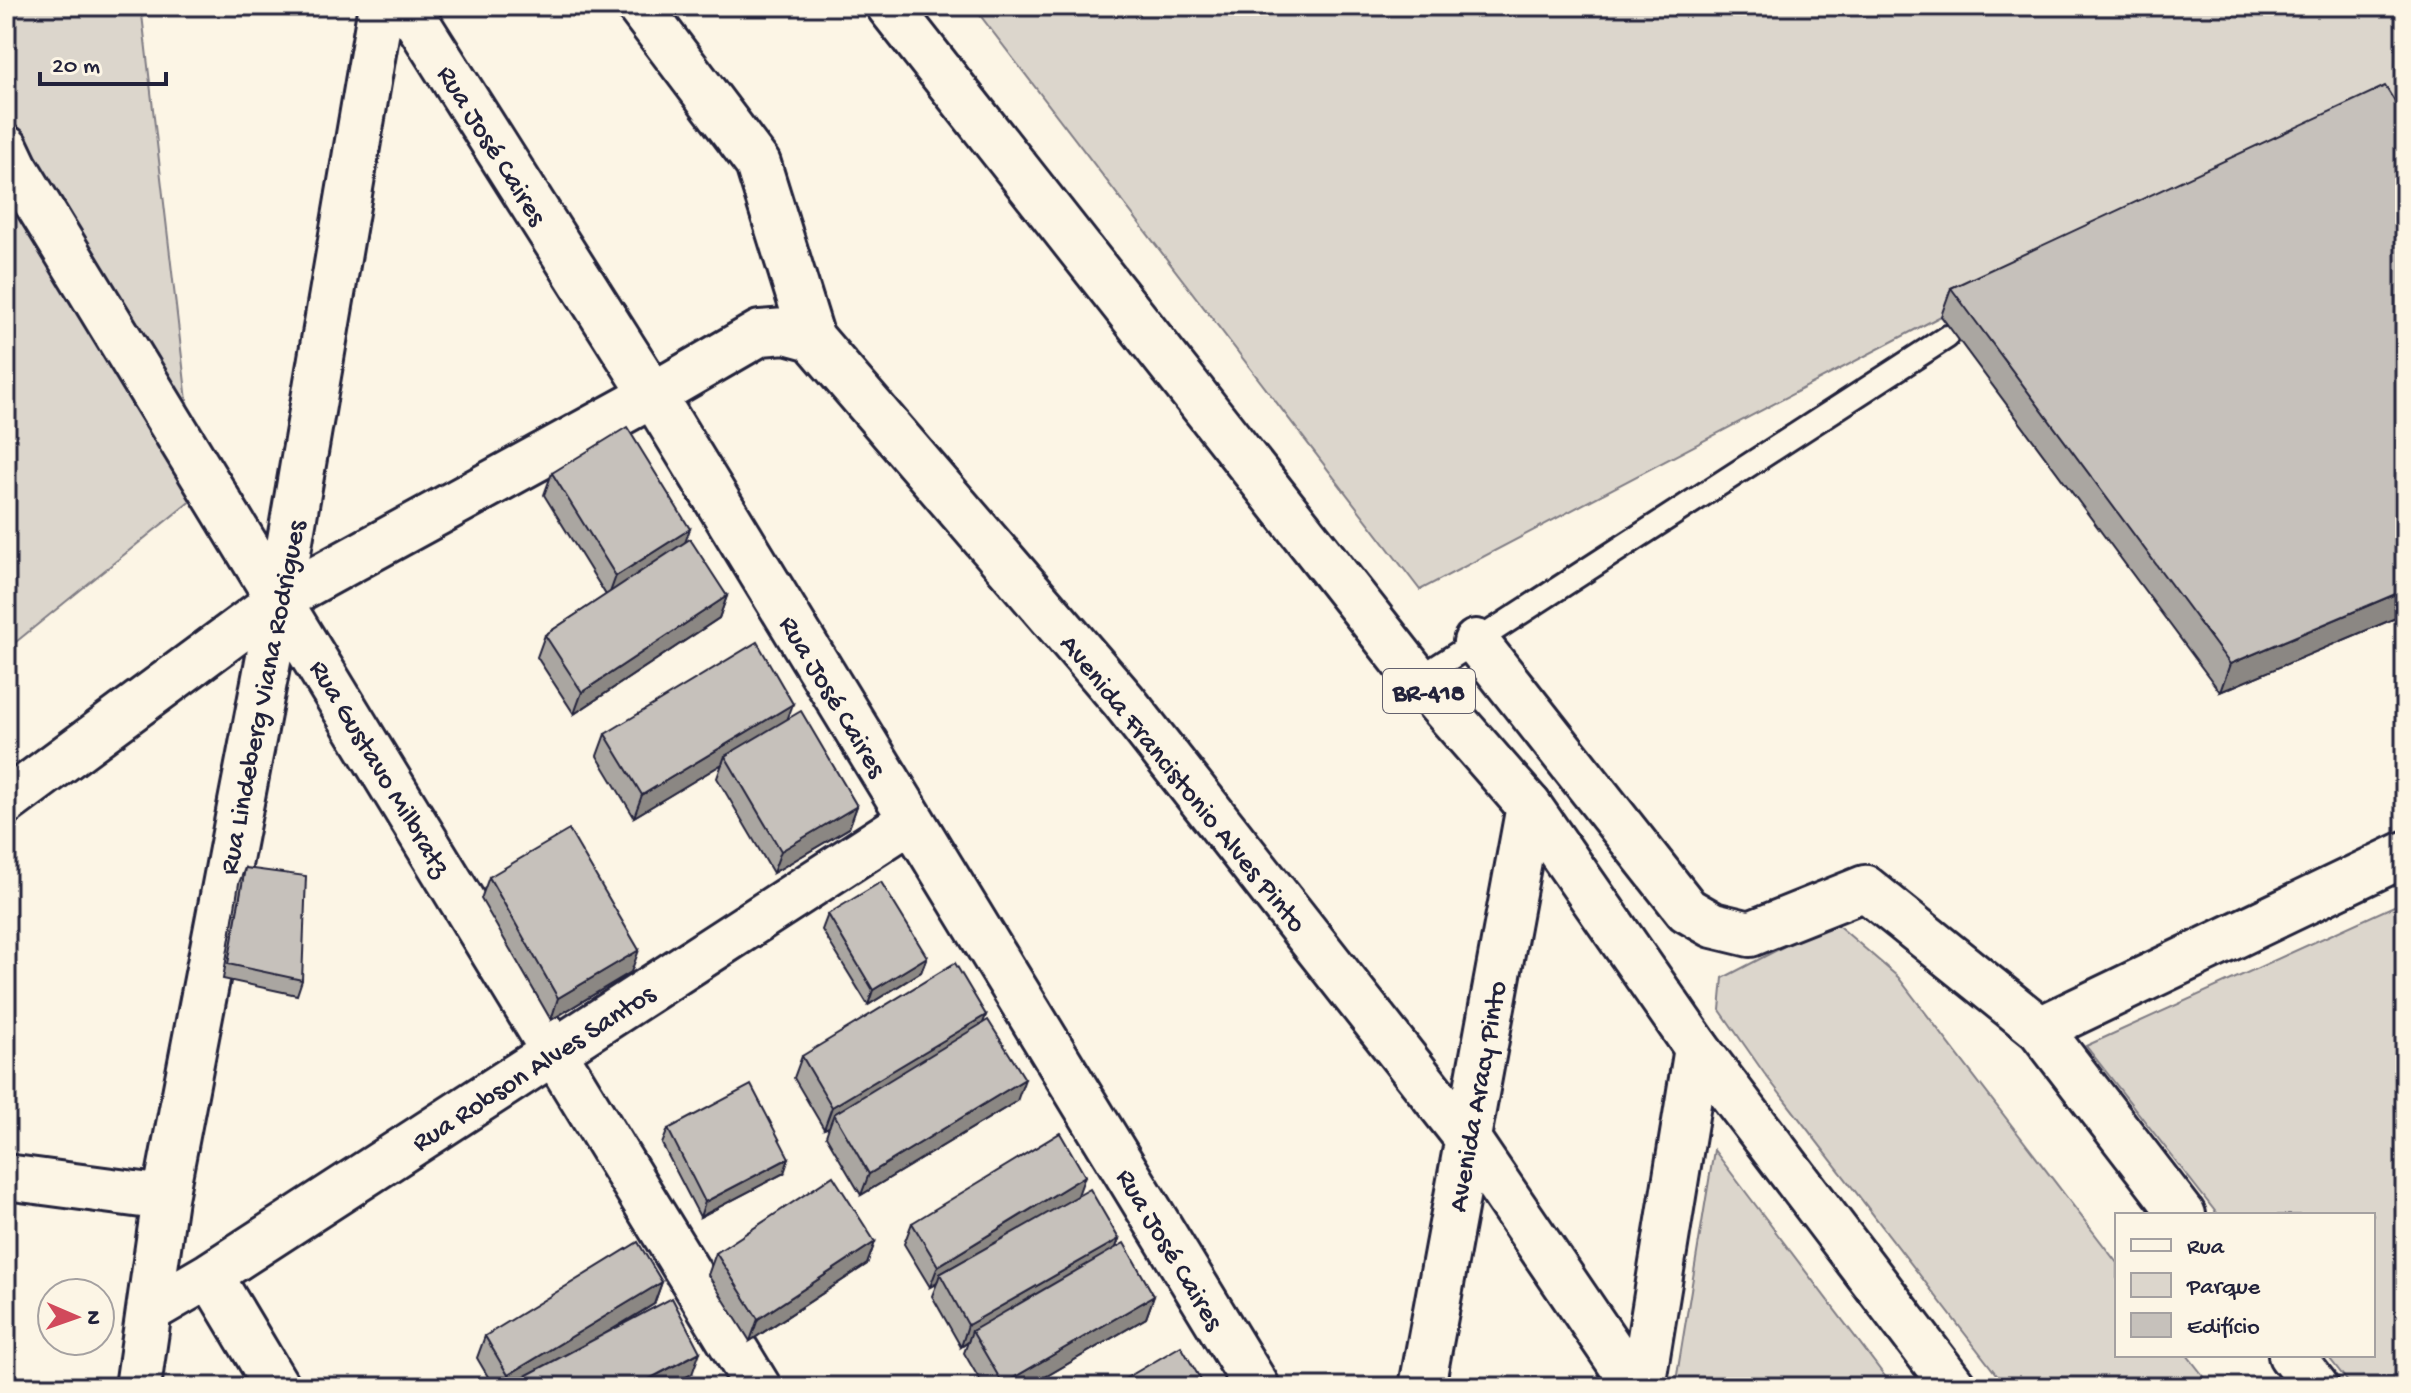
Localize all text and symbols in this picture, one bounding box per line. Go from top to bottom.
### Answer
scale bar [40,36,166,86]
text: 20 m [52,53,100,82]
street label: Rua José Caires [428,60,553,233]
street label: Rua Lindeberg Viana Rodrigues [214,517,315,878]
street label: Rua José Caires [770,611,893,784]
street label: Avenida Francistonio Alves Pinto [1051,629,1312,941]
street label: Rua Gustavo Milbratz [300,655,457,885]
road number: BR-418 [1383,669,1475,713]
street label: Rua Robson Alves Santos [407,978,663,1161]
street label: Avenida Aracy Pinto [1443,979,1516,1215]
street label: Rua José Caires [1107,1164,1230,1337]
legend [2115,1213,2375,1357]
text: Rua [2187,1234,2225,1263]
text: Parque [2186,1274,2261,1303]
north arrow [36,1277,116,1357]
text: N [79,1310,105,1325]
text: Edifício [2187,1314,2260,1343]

